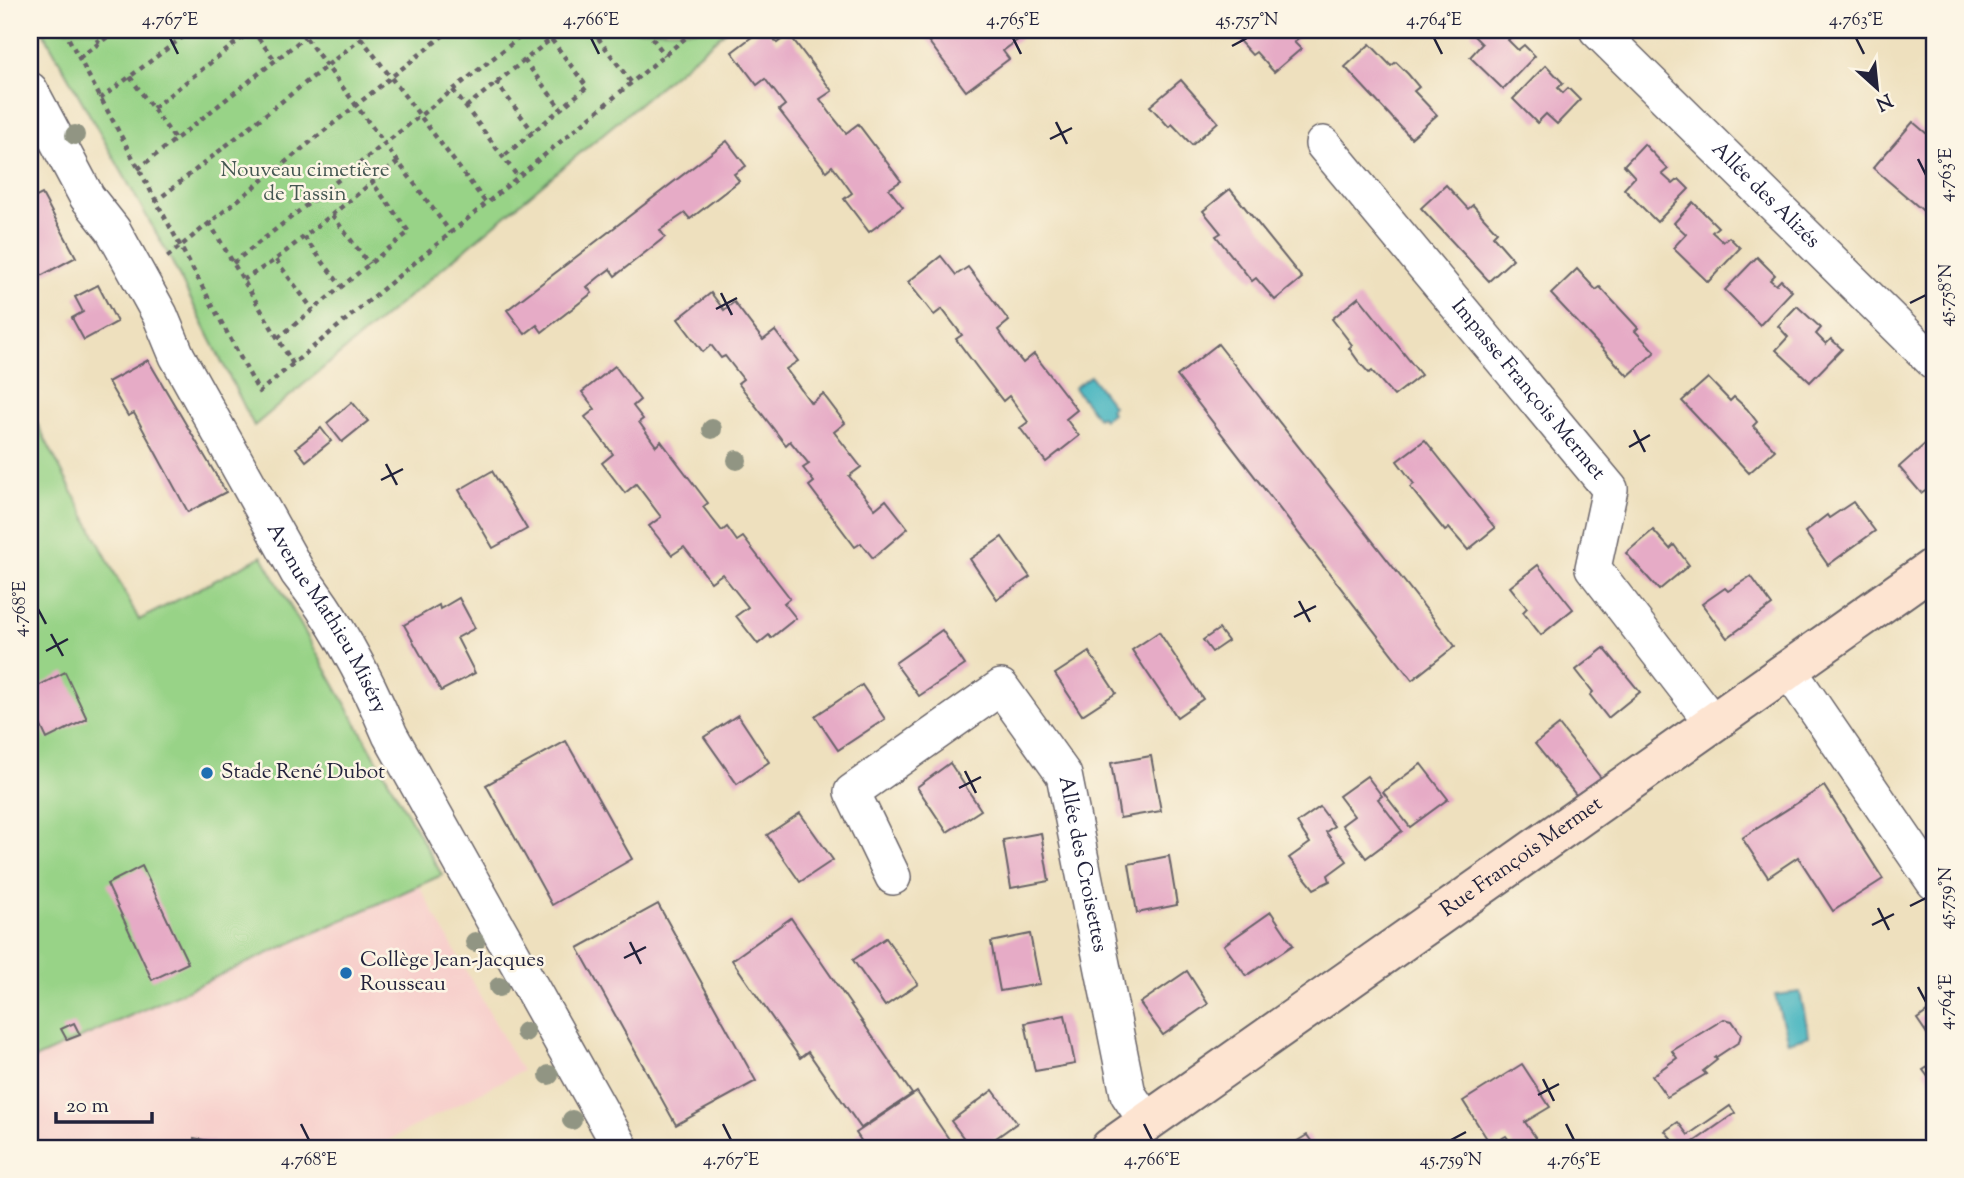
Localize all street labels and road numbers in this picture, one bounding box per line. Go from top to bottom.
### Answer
street label: Allée des Alizés [1704,135,1826,256]
street label: Impasse François Mermet [1443,293,1612,487]
street label: Avenue Mathieu Miséry [258,518,394,719]
street label: Allée des Croisettes [1050,774,1114,955]
street label: Rue François Mermet [1435,790,1609,925]

